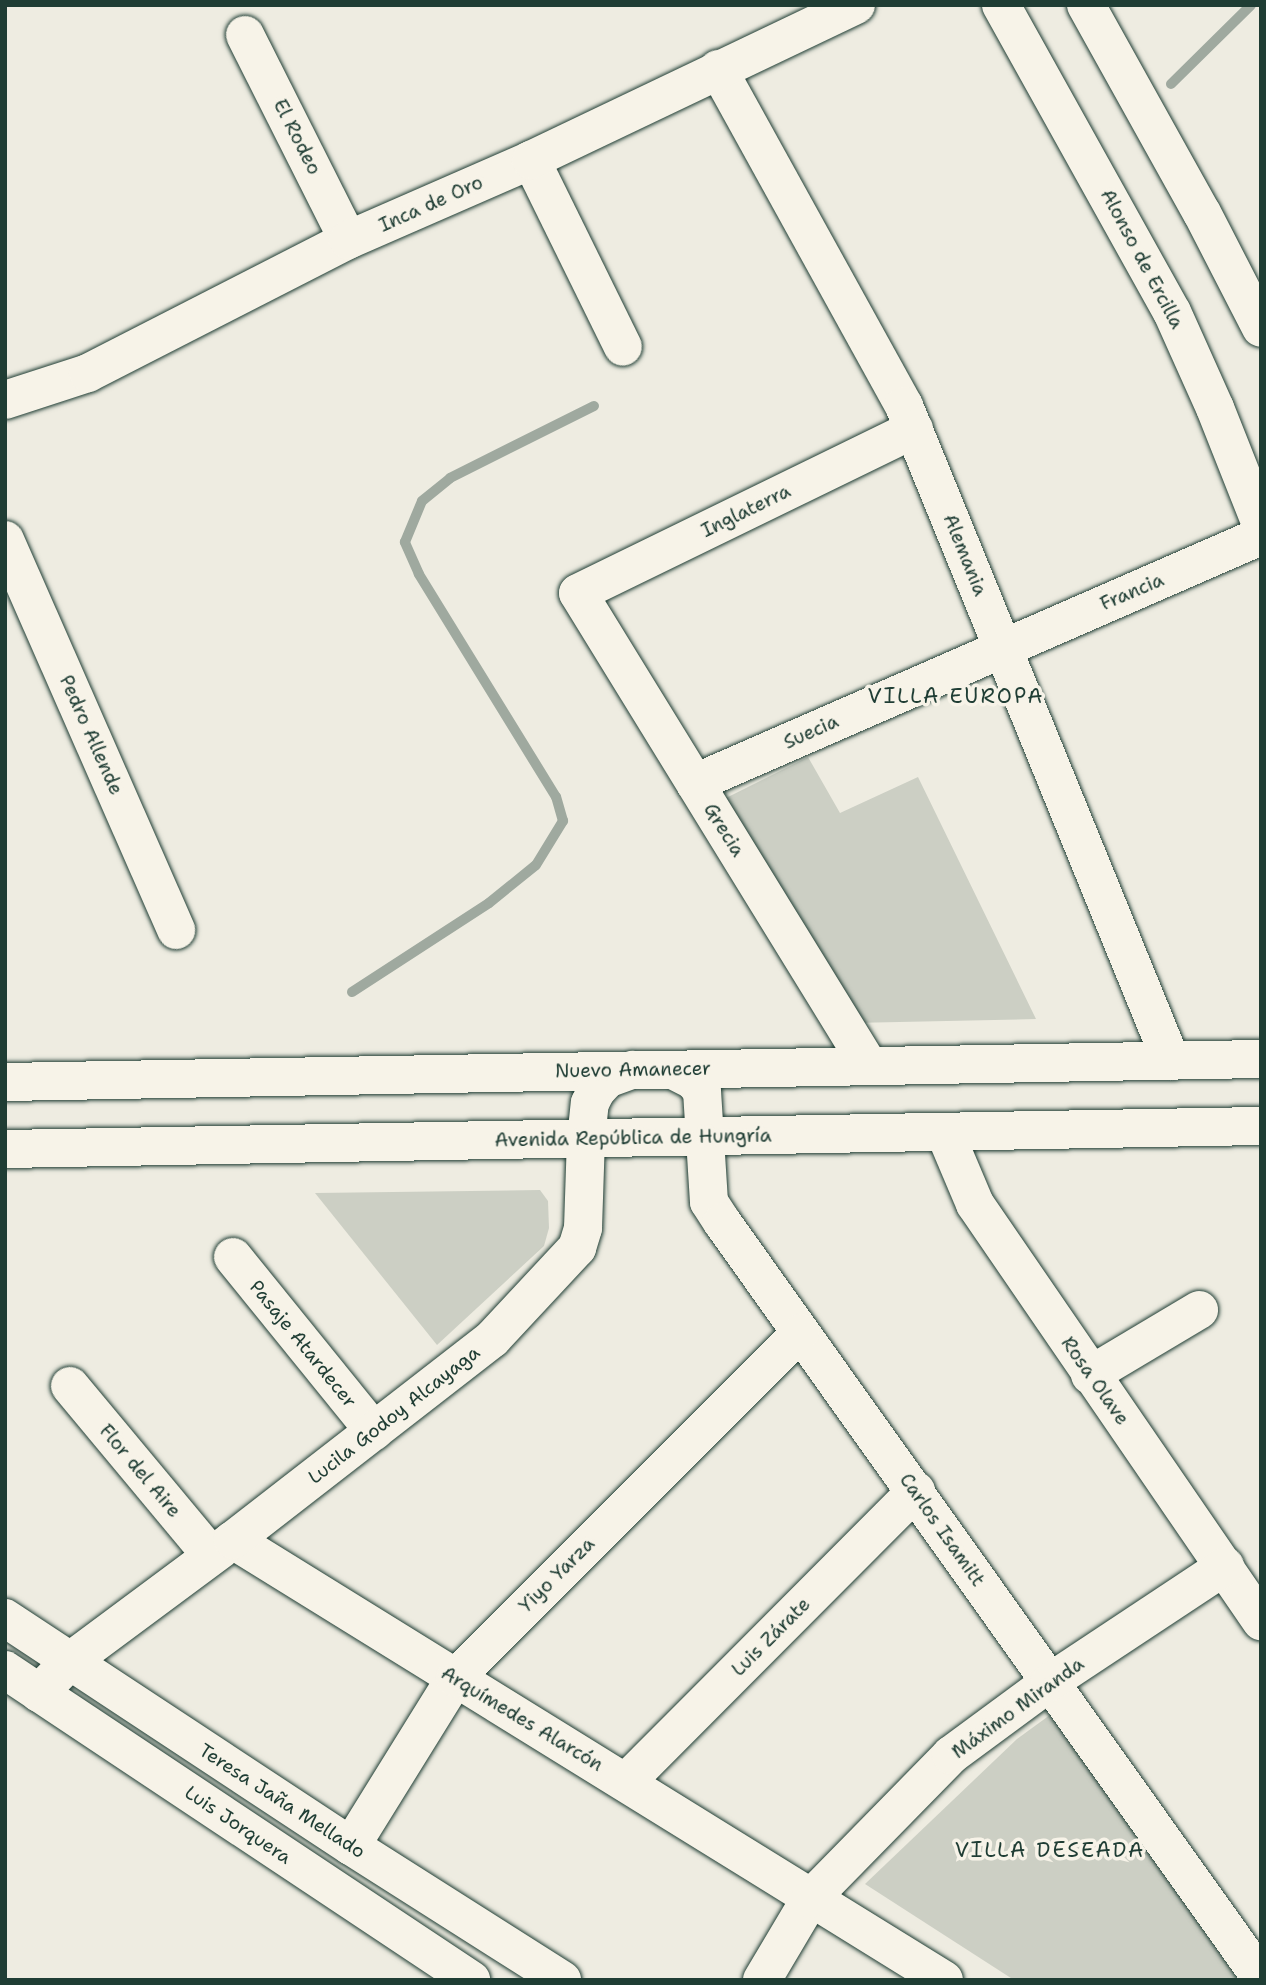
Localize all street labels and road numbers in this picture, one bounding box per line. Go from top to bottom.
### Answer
street label: El Rodeo [268,95,326,179]
street label: Inca de Oro [376,171,486,237]
street label: Alonso de Ercilla [1096,185,1188,333]
street label: Inglaterra [698,480,794,542]
street label: Alemania [938,511,992,599]
street label: Francia [1097,568,1167,616]
street label: Pedro Allende [54,672,128,798]
street label: Suecia [780,710,842,754]
street label: Grecia [699,799,749,861]
street label: Nuevo Amanecer [555,1057,711,1083]
street label: Avenida República de Hungría [494,1124,772,1152]
street label: Pasaje Atardecer [245,1276,361,1412]
street label: Rosa Olave [1056,1332,1134,1430]
street label: Lucila Godoy Alcayaga [304,1341,484,1489]
street label: Flor del Aire [94,1420,186,1522]
street label: Carlos Isamitt [895,1469,989,1591]
street label: Yiyo Yarza [515,1533,599,1617]
street label: Luis Zárate [727,1593,815,1681]
street label: Máximo Miranda [948,1652,1088,1764]
street label: Arquímedes Alarcón [437,1662,607,1776]
street label: Teresa Jaña Mellado [195,1739,369,1863]
street label: Luis Jorquera [180,1781,296,1869]

